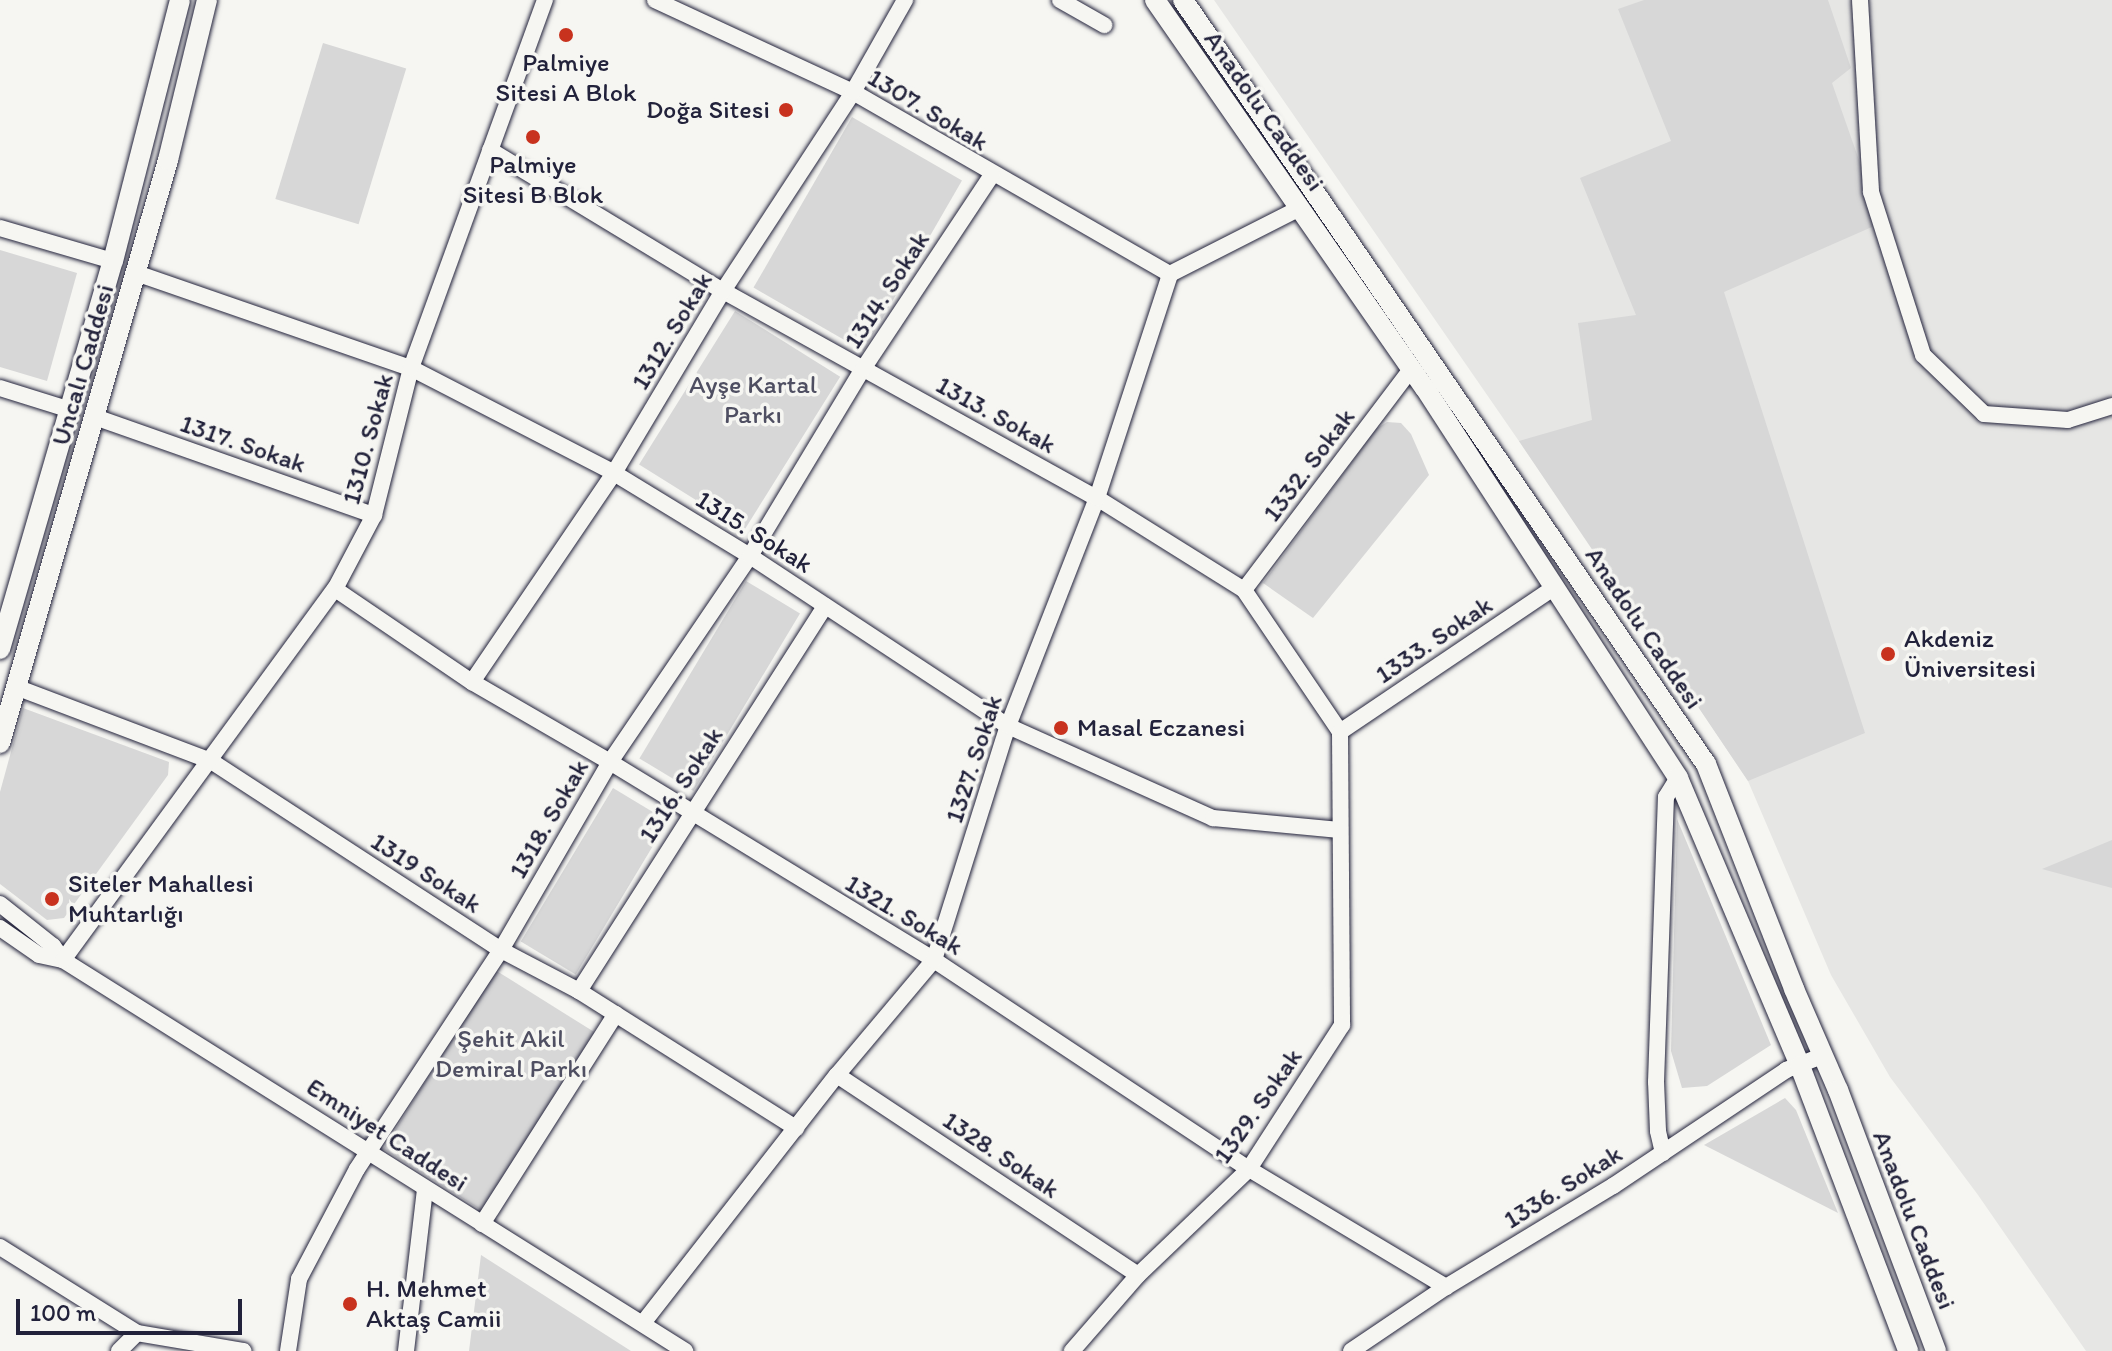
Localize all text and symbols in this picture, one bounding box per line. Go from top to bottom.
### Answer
street label: Anadolu Caddesi [1197,25,1331,197]
marker: Palmiye Sitesi A Blok [557,26,575,44]
place label: Palmiye Sitesi A Blok [496,47,636,108]
street label: 1307. Sokak [862,62,994,158]
place label: Doğa Sitesi [646,94,770,126]
marker: Doğa Sitesi [777,101,795,119]
marker: Palmiye Sitesi B Blok [524,128,542,146]
place label: Palmiye Sitesi B Blok [463,149,603,210]
street label: 1314. Sokak [838,225,936,355]
street label: 1312. Sokak [625,267,719,395]
street label: Uncalı Caddesi [45,281,121,449]
park label: Ayşe Kartal Parkı [689,369,817,430]
street label: 1313. Sokak [931,369,1061,461]
street label: 1310. Sokak [336,370,400,508]
street label: 1332. Sokak [1256,402,1362,528]
street label: 1317. Sokak [176,408,310,480]
street label: 1315. Sokak [690,484,818,580]
street label: Anadolu Caddesi [1578,541,1710,715]
street label: 1333. Sokak [1370,590,1498,690]
place label: Akdeniz Üniversitesi [1904,623,2036,684]
marker: Akdeniz Üniversitesi [1879,645,1897,663]
street label: 1327. Sokak [939,691,1009,827]
place label: Masal Eczanesi [1077,712,1246,744]
marker: Masal Eczanesi [1052,719,1070,737]
street label: 1316. Sokak [632,721,730,849]
street label: 1318. Sokak [502,754,596,884]
street label: 1319 Sokak [365,826,487,920]
place label: Siteler Mahallesi Muhtarlığı [68,868,254,930]
street label: 1321. Sokak [840,868,968,962]
marker: Siteler Mahallesi Muhtarlığı [43,890,61,908]
park label: Şehit Akil Demiral Parkı [435,1023,587,1084]
street label: 1329. Sokak [1207,1043,1309,1169]
street label: Emniyet Caddesi [300,1071,474,1199]
street label: 1328. Sokak [937,1105,1065,1205]
street label: Anadolu Caddesi [1866,1126,1962,1314]
street label: 1336. Sokak [1498,1138,1628,1236]
place label: H. Mehmet Aktaş Camii [366,1273,502,1334]
scale bar [20,1283,246,1333]
marker: H. Mehmet Aktaş Camii [341,1295,359,1313]
text: 100 m [30,1298,96,1327]

